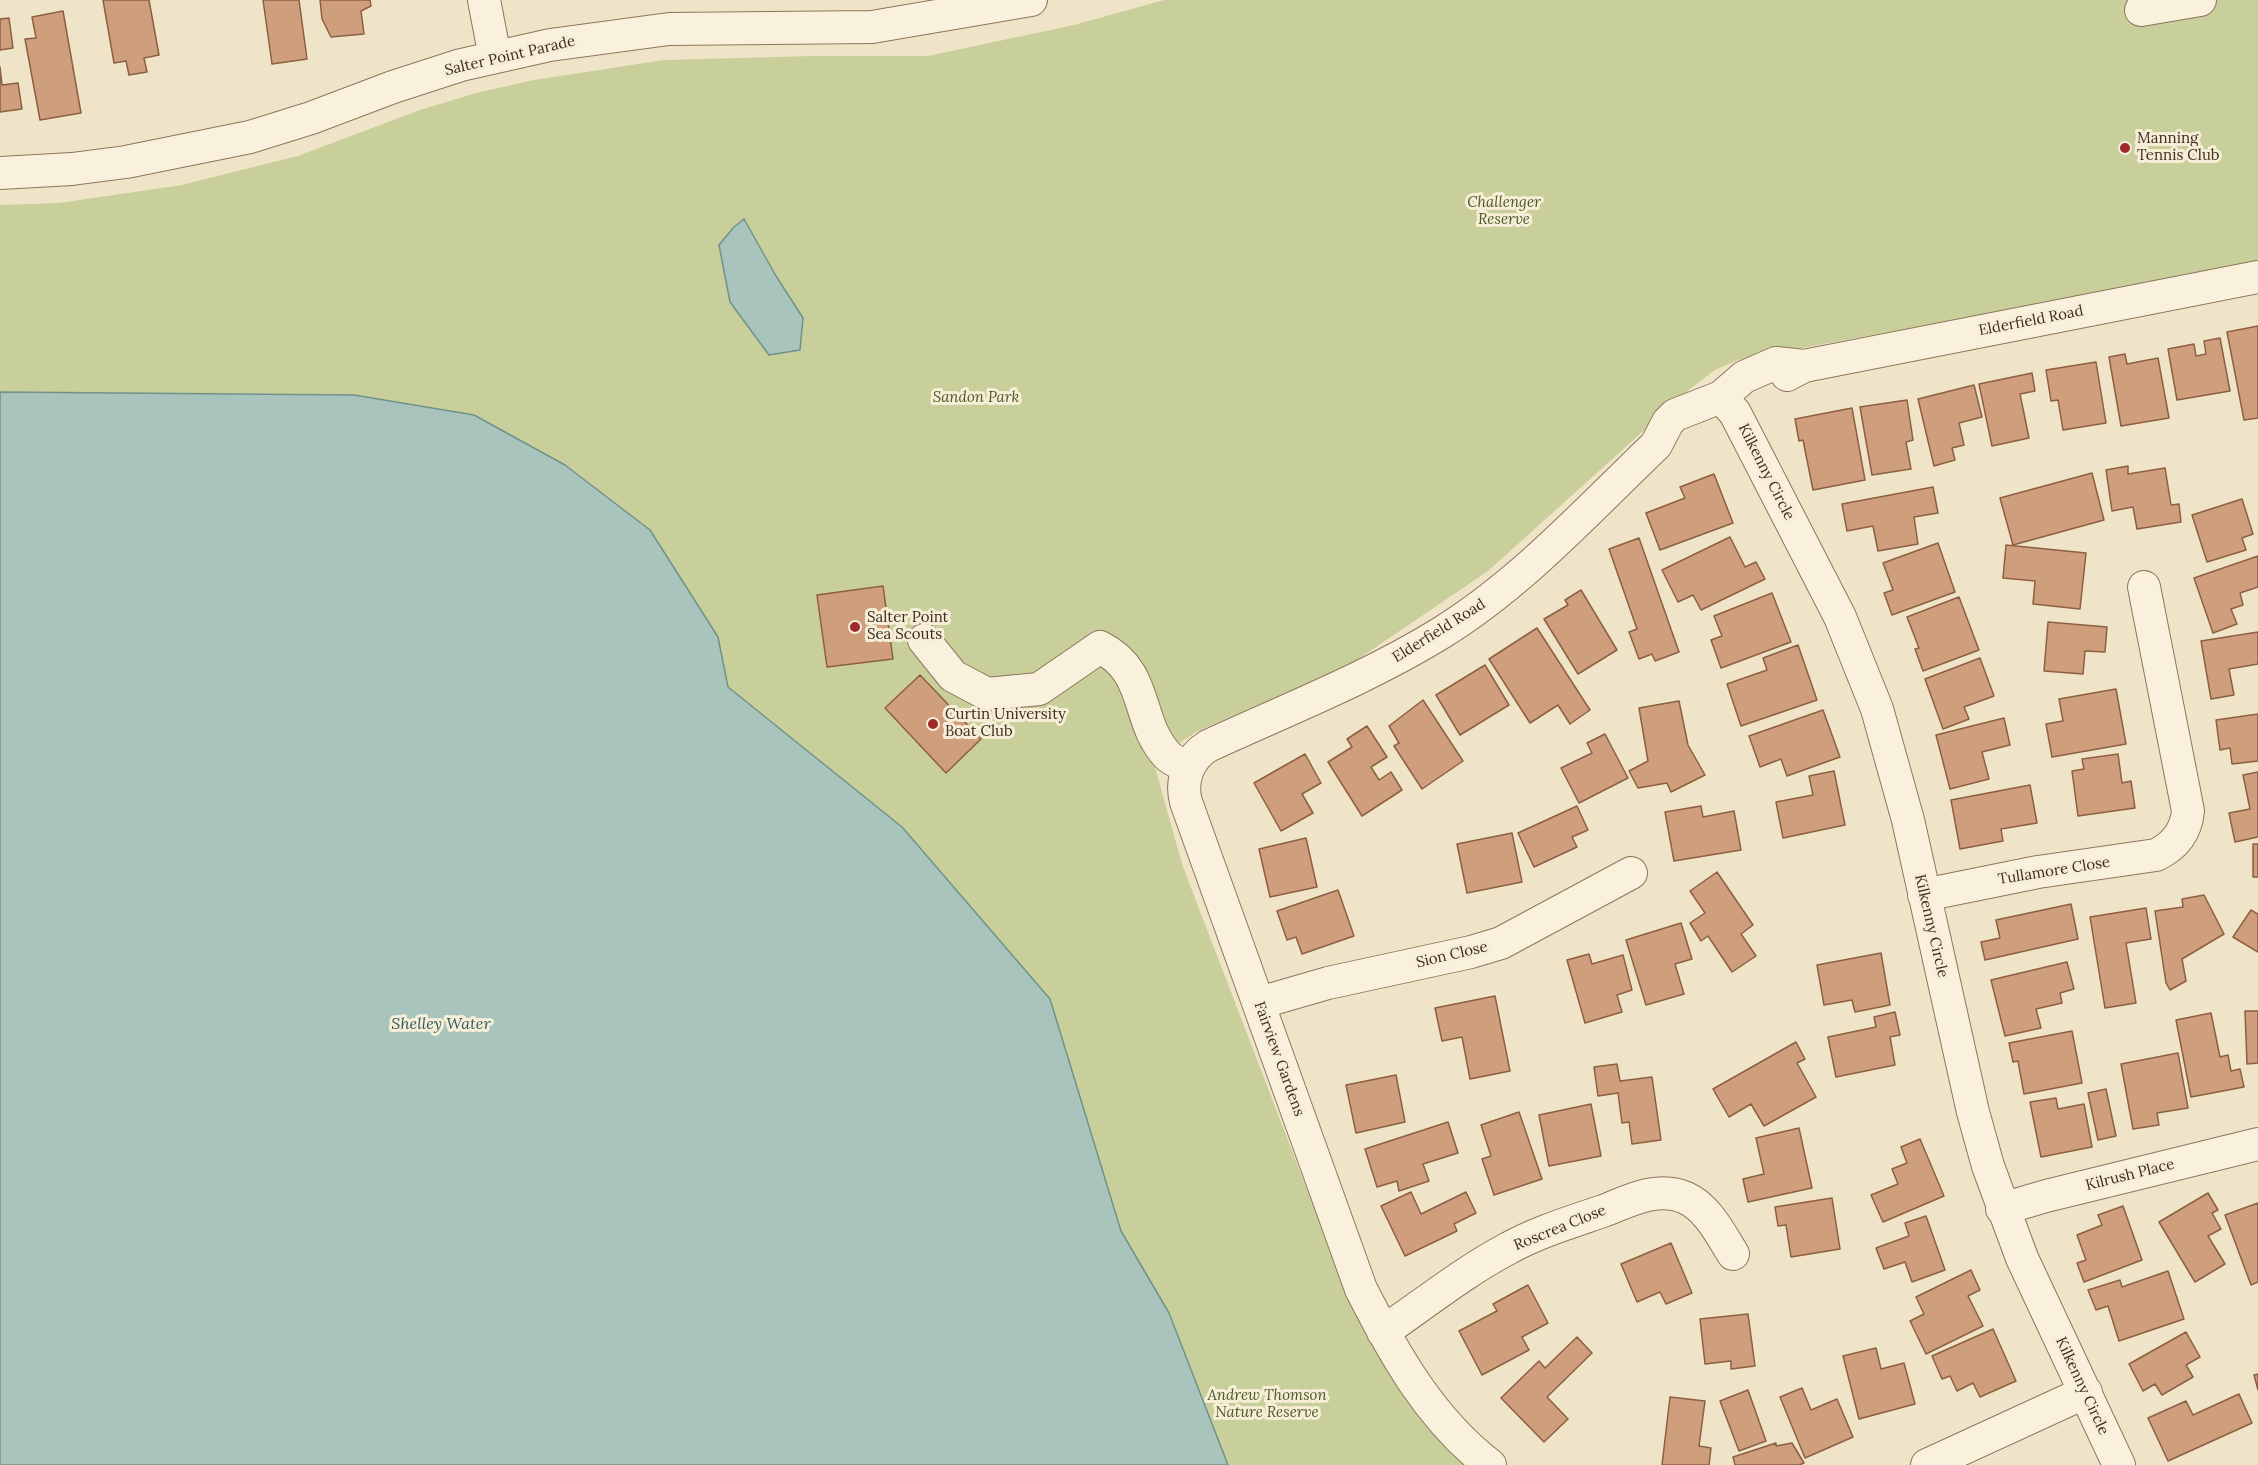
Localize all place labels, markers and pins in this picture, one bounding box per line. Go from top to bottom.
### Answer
place label: Manning Tennis Club [2137,130,2220,165]
marker: Manning Tennis Club [2118,141,2132,155]
place label: Salter Point Sea Scouts [867,609,948,644]
marker: Salter Point Sea Scouts [848,620,862,634]
place label: Curtin University Boat Club [945,706,1066,741]
marker: Curtin University Boat Club [926,717,940,731]

